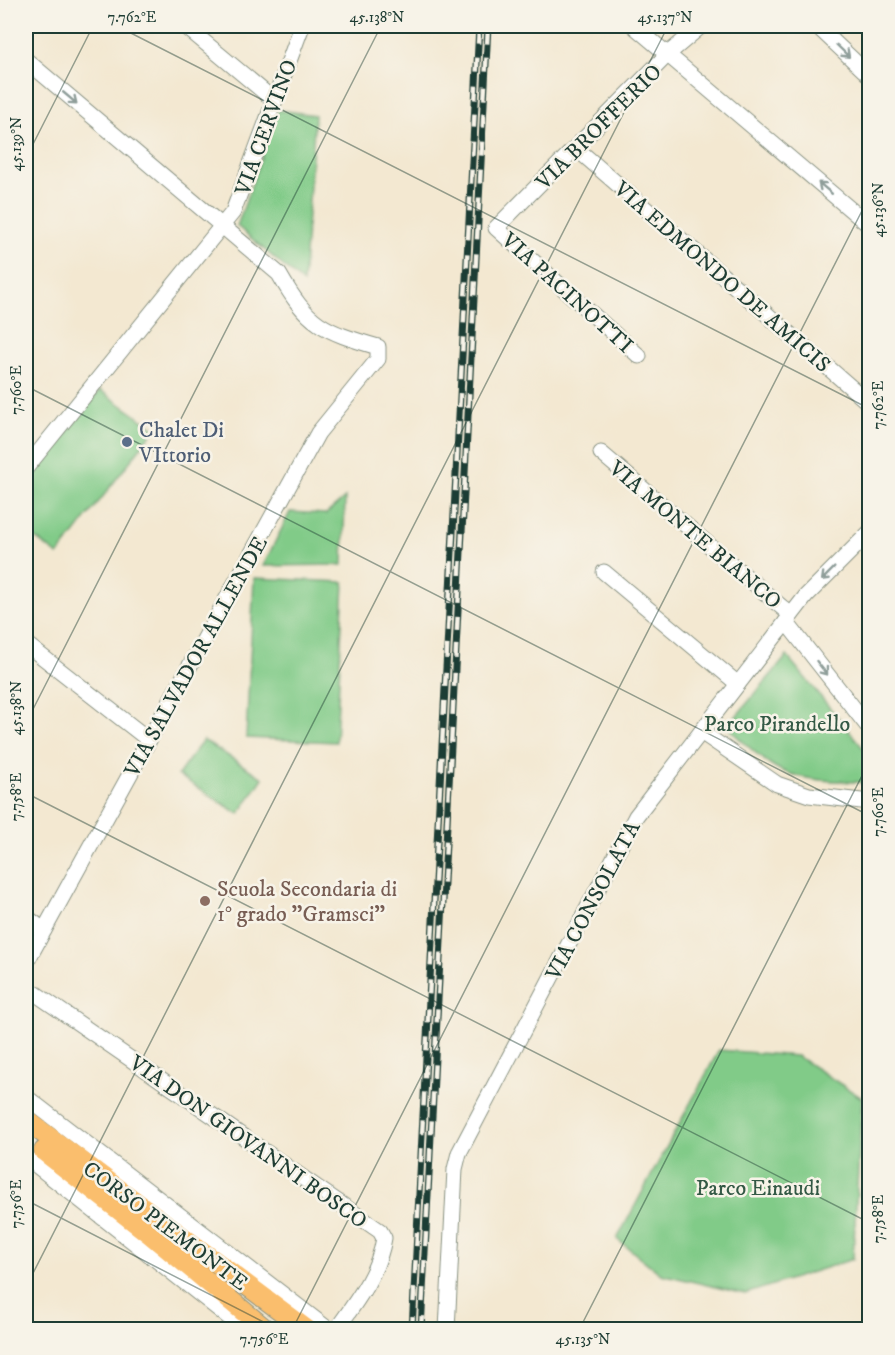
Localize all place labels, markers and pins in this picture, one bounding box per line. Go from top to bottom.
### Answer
place label: Chalet Di VIttorio [138,417,224,469]
marker: Chalet Di VIttorio [120,435,134,449]
place label: Scuola Secondaria di 1° grado "Gramsci" [217,876,397,928]
marker: Scuola Secondaria di 1° grado "Gramsci" [198,894,212,908]

